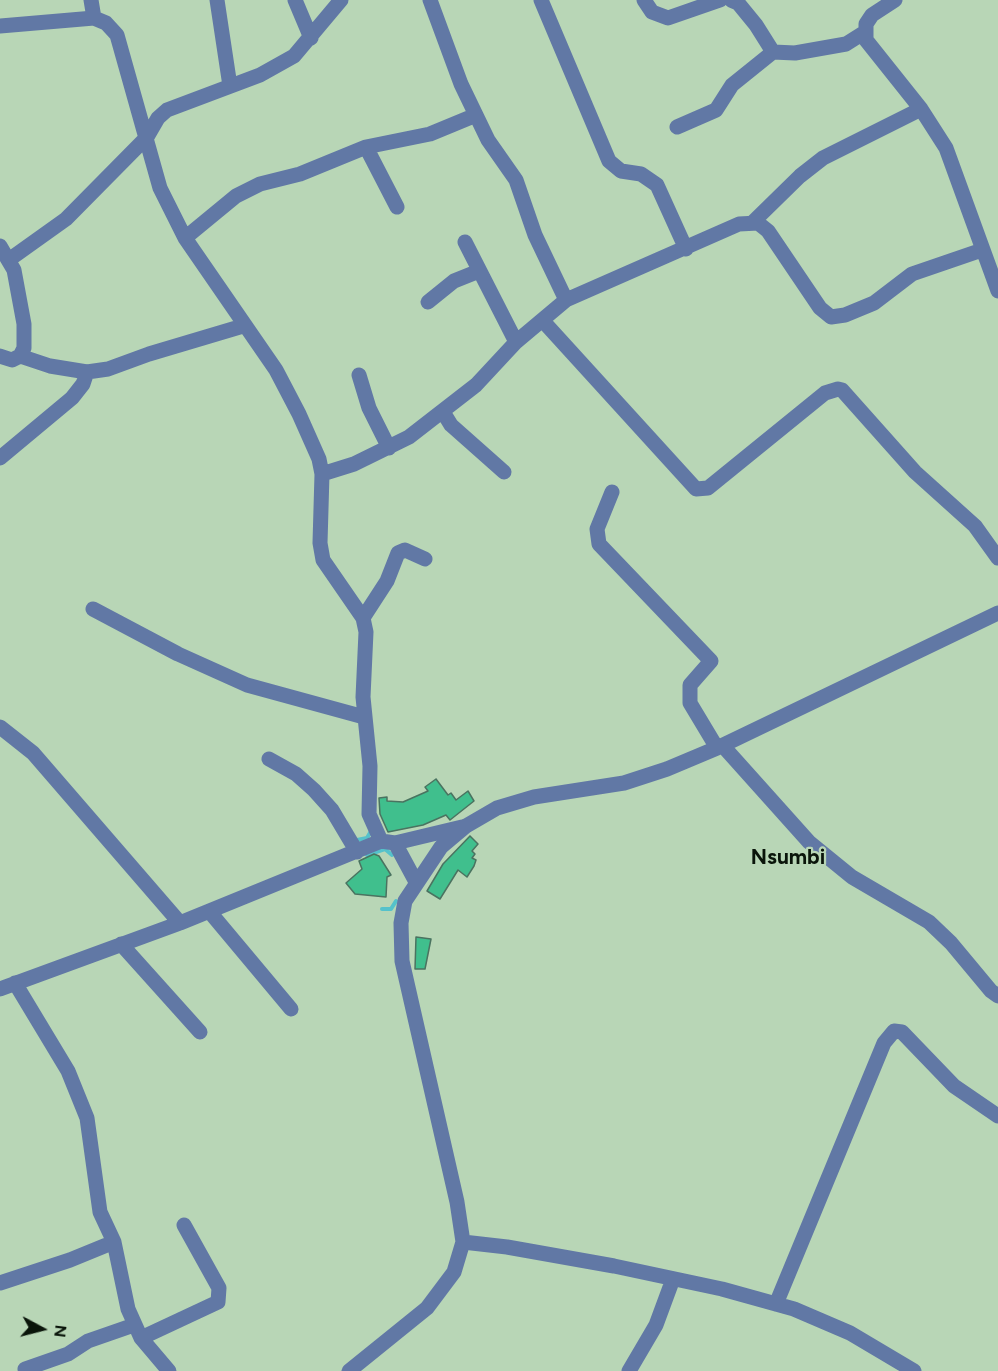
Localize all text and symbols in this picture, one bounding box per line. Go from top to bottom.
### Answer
district label: Nsumbi [751,845,825,871]
north arrow [12,1299,72,1359]
text: N [50,1324,71,1339]

